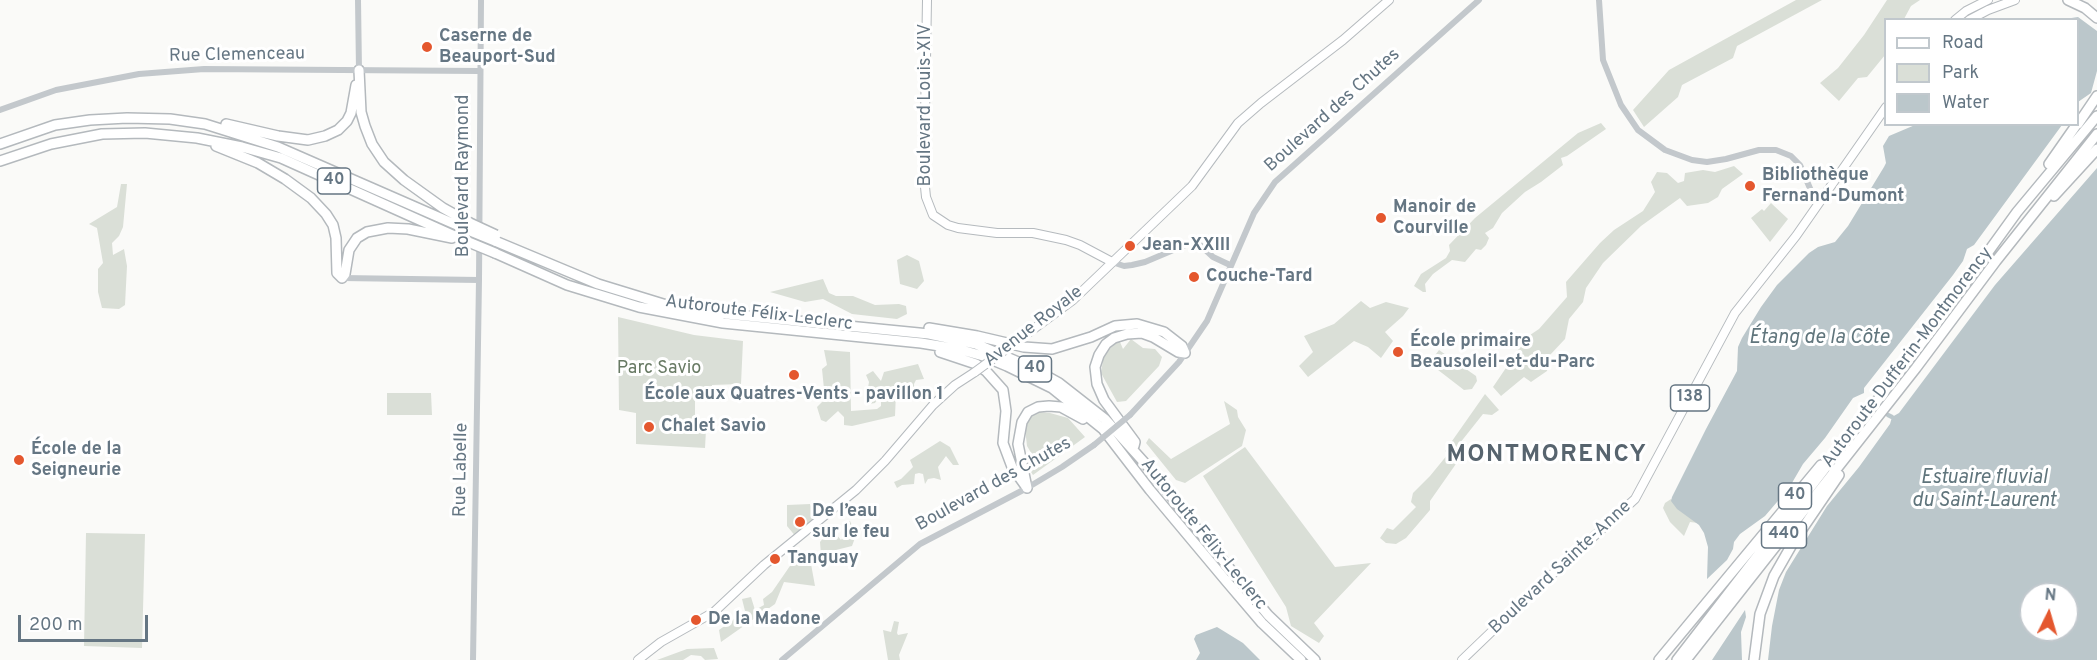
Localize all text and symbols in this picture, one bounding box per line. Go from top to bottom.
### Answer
legend [1884,18,2079,126]
street label: Boulevard Louis-XIV [915,24,937,186]
place label: Caserne de Beauport-Sud [439,26,556,68]
text: Road [1942,32,1984,55]
marker: Caserne de Beauport-Sud [420,40,434,54]
street label: Rue Clemenceau [169,44,305,68]
street label: Boulevard des Chutes [1261,45,1405,177]
text: Park [1942,62,1979,85]
text: Water [1942,92,1989,115]
street label: Boulevard Raymond [453,95,475,257]
place label: Bibliothèque Fernand-Dumont [1762,165,1904,207]
road number: 40 [318,168,350,194]
marker: Bibliothèque Fernand-Dumont [1743,179,1757,193]
place label: Manoir de Courville [1393,197,1476,240]
marker: Manoir de Courville [1374,211,1388,225]
place label: Jean-XXIII [1142,235,1230,257]
marker: Jean-XXIII [1123,239,1137,253]
street label: Autoroute Dufferin-Montmorency [1818,243,1998,473]
place label: Couche-Tard [1206,266,1313,288]
marker: Couche-Tard [1187,270,1201,284]
street label: Avenue Royale [981,282,1087,372]
street label: Autoroute Félix-Leclerc [664,292,854,336]
water label: Étang de la Côte [1749,327,1889,351]
place label: École primaire Beausoleil-et-du-Parc [1410,331,1595,374]
marker: École primaire Beausoleil-et-du-Parc [1391,345,1405,359]
road number: 40 [1018,356,1052,382]
park label: Parc Savio [617,358,701,380]
marker: École aux Quatres-Vents - pavillon 1 [787,368,801,382]
place label: École aux Quatres-Vents - pavillon 1 [644,384,944,406]
road number: 138 [1670,385,1710,411]
place label: Chalet Savio [661,416,766,438]
marker: Chalet Savio [642,420,656,434]
street label: Rue Labelle [450,423,474,517]
street label: Boulevard des Chutes [912,433,1076,537]
place label: École de la Seigneurie [31,439,121,482]
district label: MONTMORENCY [1446,442,1648,470]
marker: École de la Seigneurie [12,453,26,467]
street label: Autoroute Félix-Leclerc [1135,455,1271,615]
water label: Estuaire fluvial du Saint-Laurent [1912,467,2056,514]
road number: 40 [1778,483,1812,509]
street label: Boulevard Sainte-Anne [1485,497,1637,639]
place label: De l’eau sur le feu [812,501,890,544]
marker: De l’eau sur le feu [793,515,807,529]
road number: 440 [1762,522,1806,548]
place label: Tanguay [787,548,859,570]
marker: Tanguay [768,552,782,566]
north arrow [2019,582,2079,642]
text: N [2044,586,2057,607]
scale bar [21,603,152,641]
place label: De la Madone [708,609,821,631]
marker: De la Madone [689,613,703,627]
text: 200 m [29,614,82,637]

